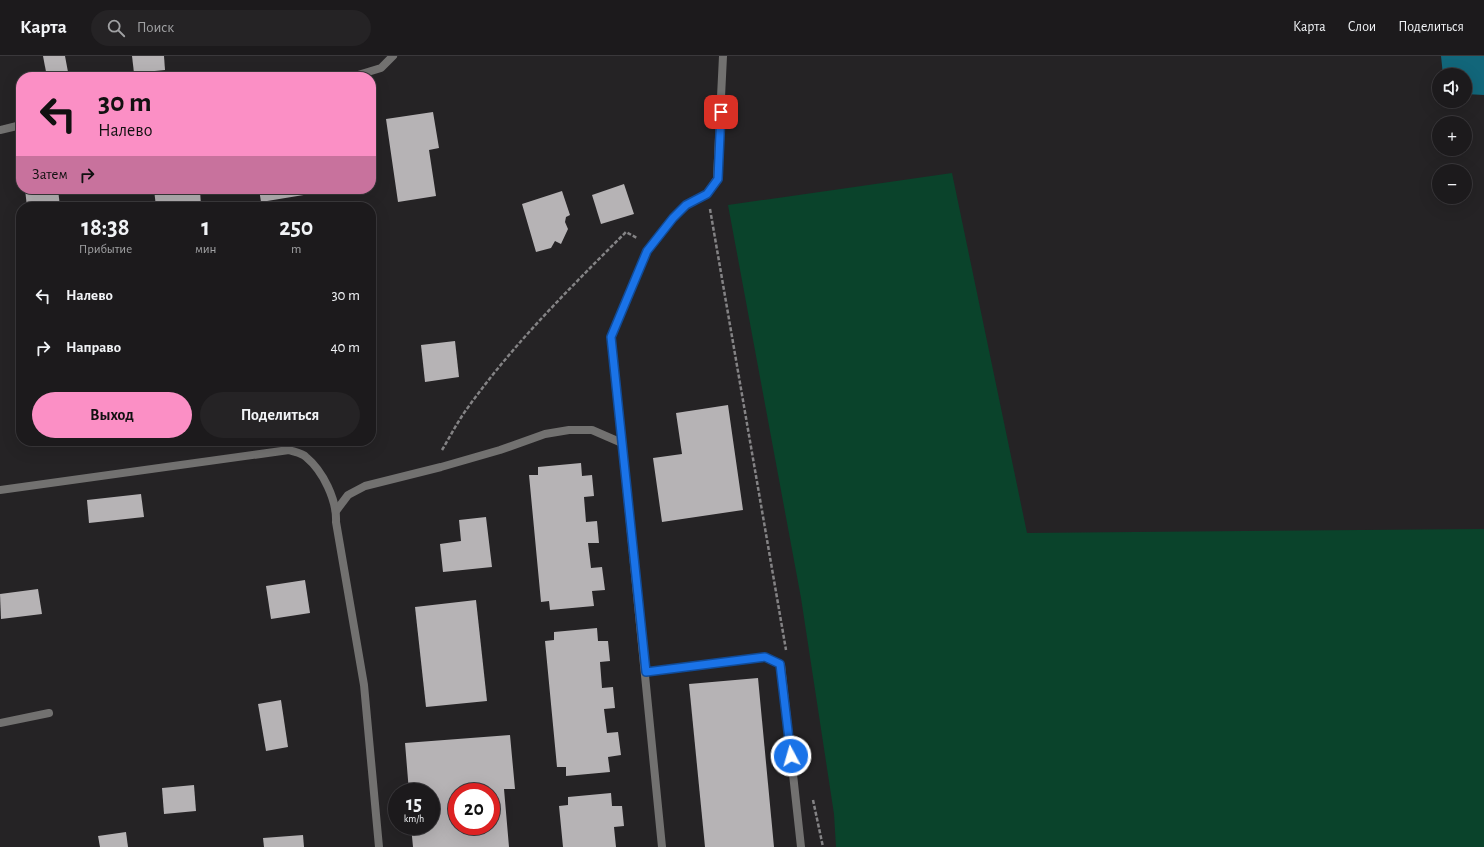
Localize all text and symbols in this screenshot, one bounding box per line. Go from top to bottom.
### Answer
search box [91,10,371,46]
icon: search [105,17,127,39]
text: Карта [20,18,67,37]
text: Поиск [137,20,174,35]
text: Карта [1293,20,1326,34]
text: Слои [1348,20,1376,34]
text: Поделиться [1398,20,1464,34]
map controls [1432,68,1472,204]
button: sound [1432,68,1472,108]
icon: left [32,88,84,140]
text: 30 m [98,89,151,117]
pin [704,95,738,129]
icon: arrive [710,101,732,123]
button: + [1432,116,1472,156]
text: Налево [98,122,152,140]
icon: right [76,164,98,186]
button: − [1432,164,1472,204]
text: Затем [32,167,68,182]
text: 18:38 [81,216,130,240]
text: 1 [201,216,210,240]
text: 250 [279,216,313,240]
text: Прибытие [79,243,132,256]
text: мин [195,243,216,256]
text: m [291,243,301,256]
icon: left [32,285,54,307]
text: Налево [66,288,113,303]
text: 30 m [331,288,360,303]
icon: right [32,337,54,359]
text: Направо [66,340,121,355]
text: 40 m [330,340,360,355]
button: Выход [32,392,192,438]
button: Поделиться [200,392,360,438]
position arrow [770,735,812,777]
speed limit sign: 20 [448,783,500,835]
text: 15 [406,794,422,814]
text: km/h [404,814,424,824]

